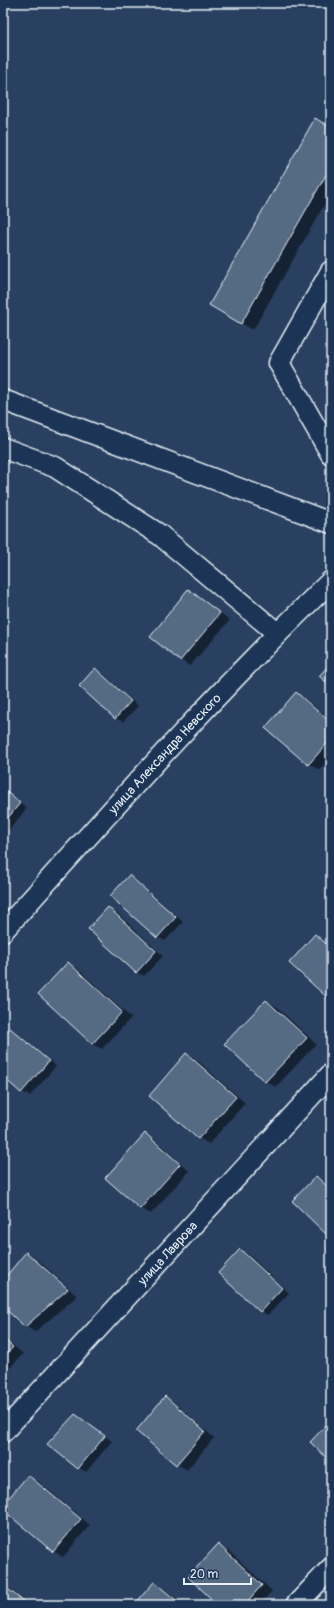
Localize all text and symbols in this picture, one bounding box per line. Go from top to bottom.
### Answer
street label: улица Александра Невского [105,690,225,818]
street label: улица Лаврова [134,1218,201,1290]
scale bar [184,1560,251,1586]
text: 20 m [190,1567,219,1582]

